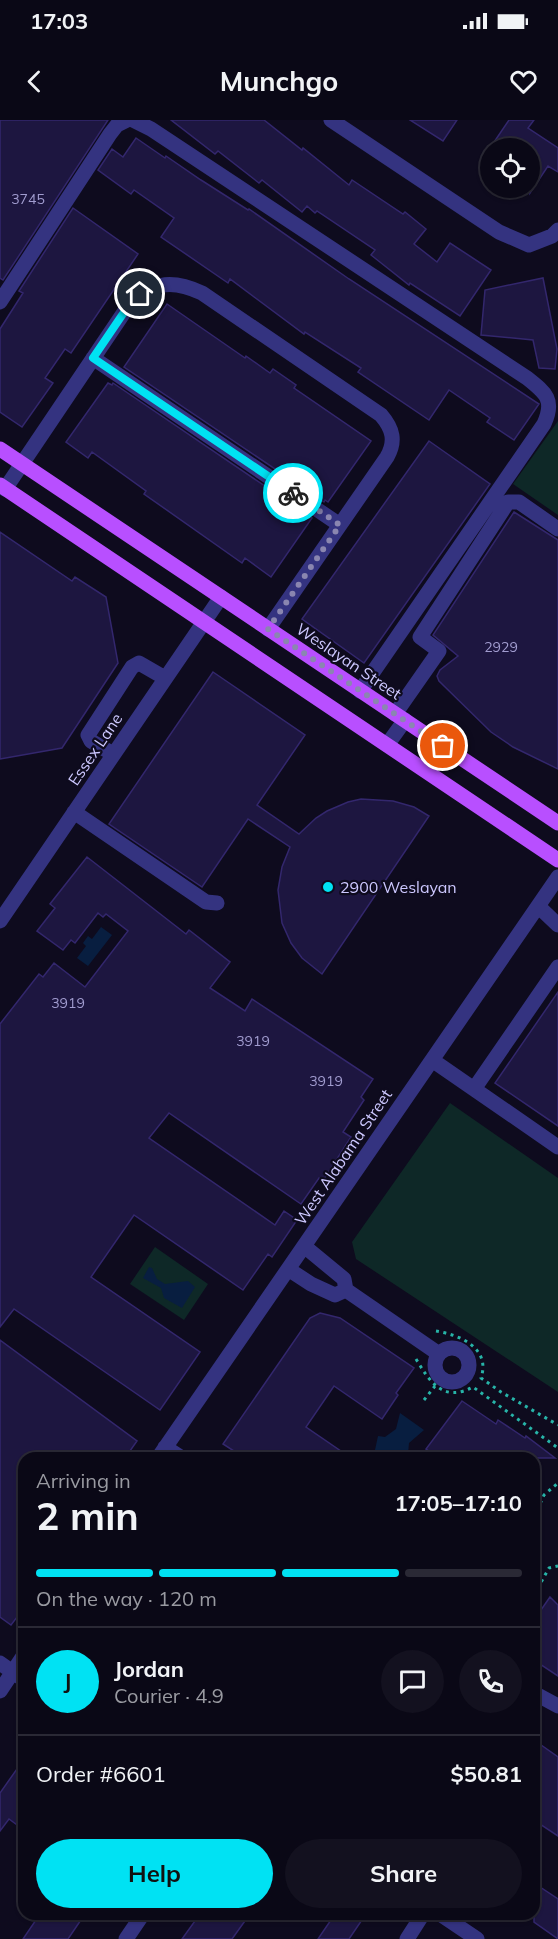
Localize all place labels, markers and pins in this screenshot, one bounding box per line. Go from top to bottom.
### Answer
pin [114,268,165,319]
pin [417,720,468,771]
place label: 2900 Weslayan [340,877,457,897]
marker: 2900 Weslayan [321,880,335,894]

